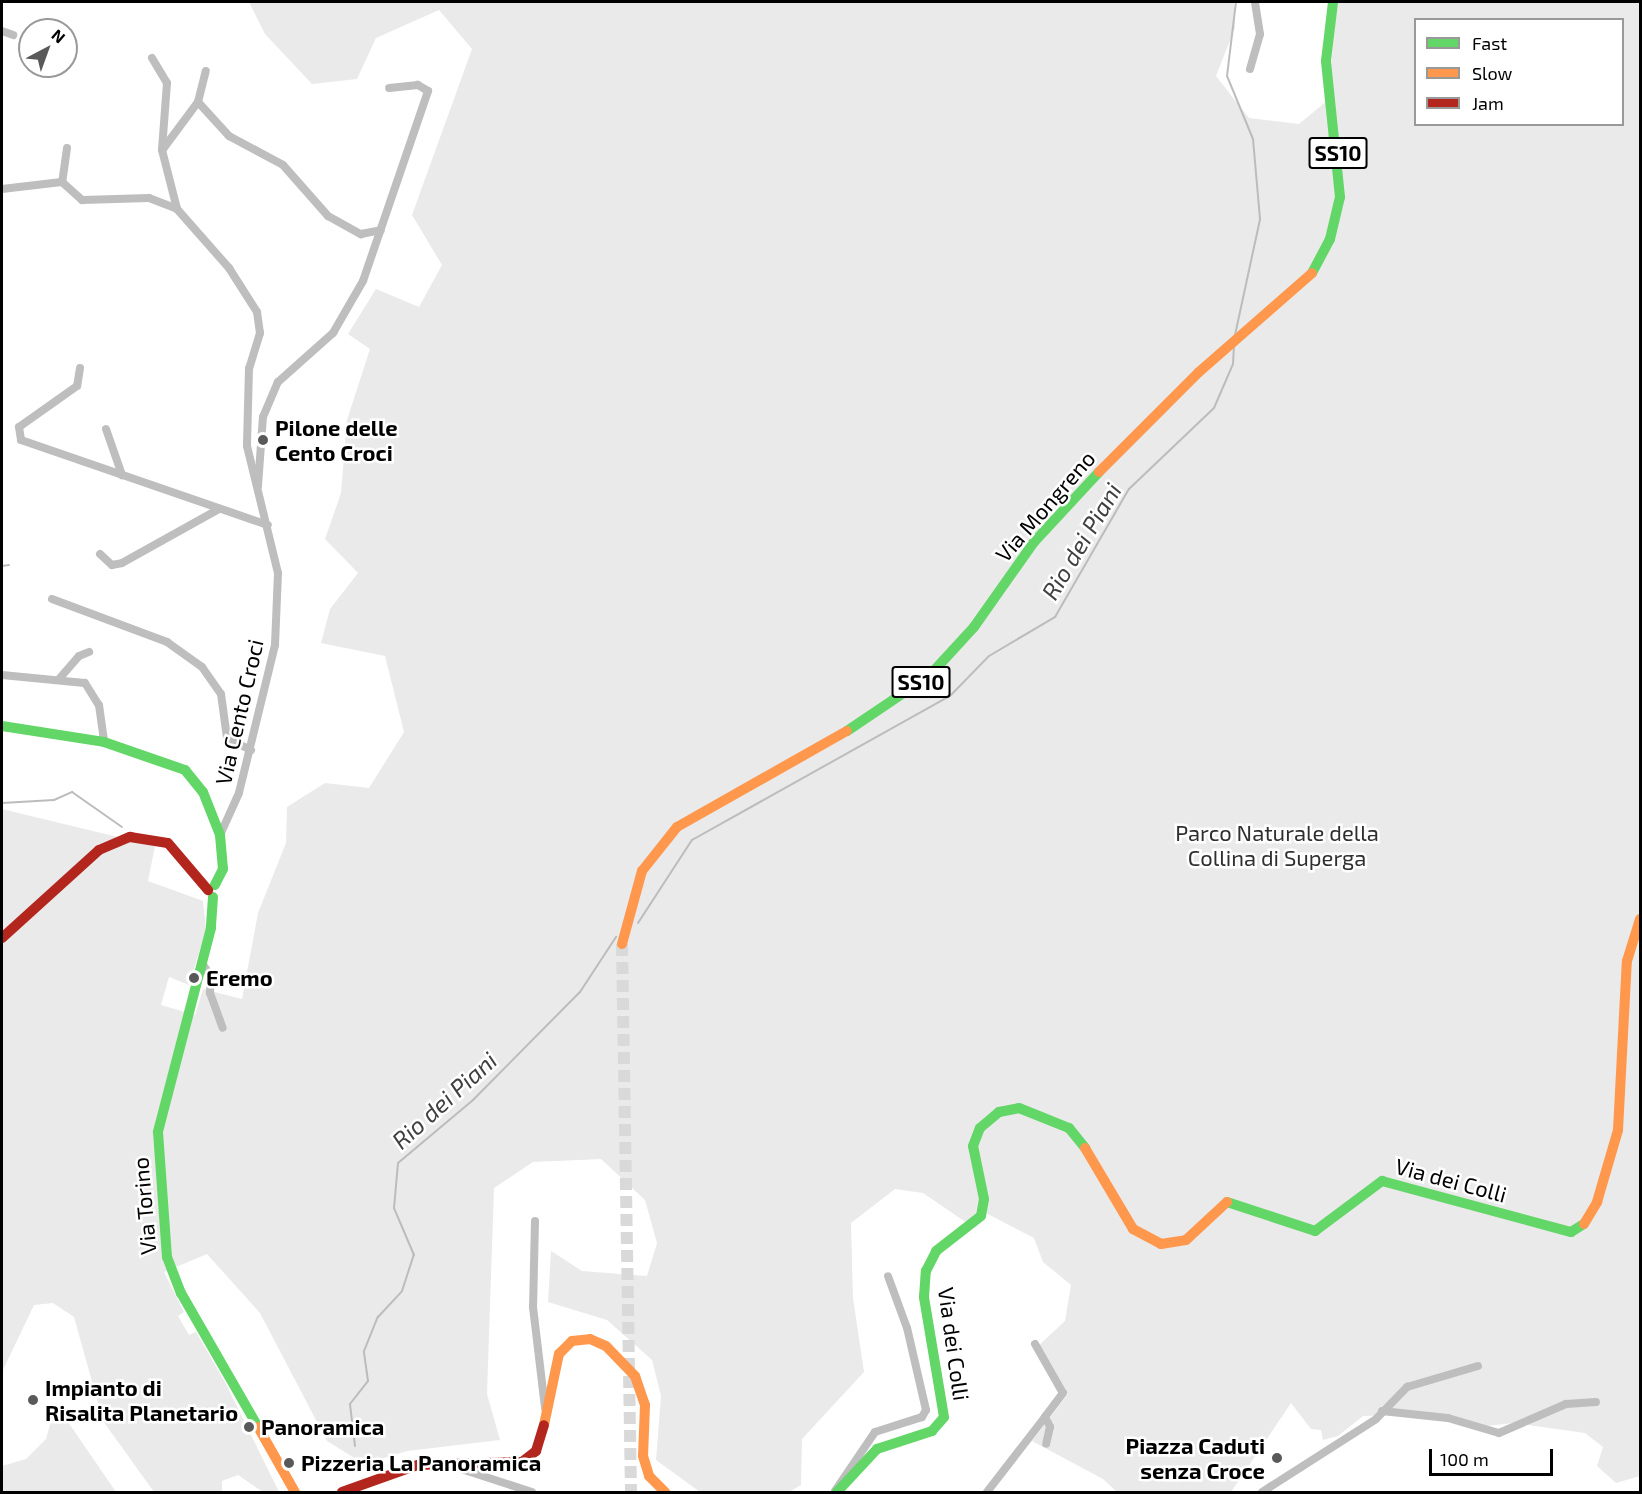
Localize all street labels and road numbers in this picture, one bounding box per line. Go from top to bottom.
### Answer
road number: SS10 [1308,135,1368,171]
street label: Via Mongreno [990,445,1100,567]
street label: Via Cento Croci [209,637,269,787]
road number: SS10 [891,664,951,700]
street label: Via dei Colli [1392,1152,1510,1208]
street label: Via Torino [127,1156,161,1256]
street label: Via dei Colli [933,1286,975,1402]

